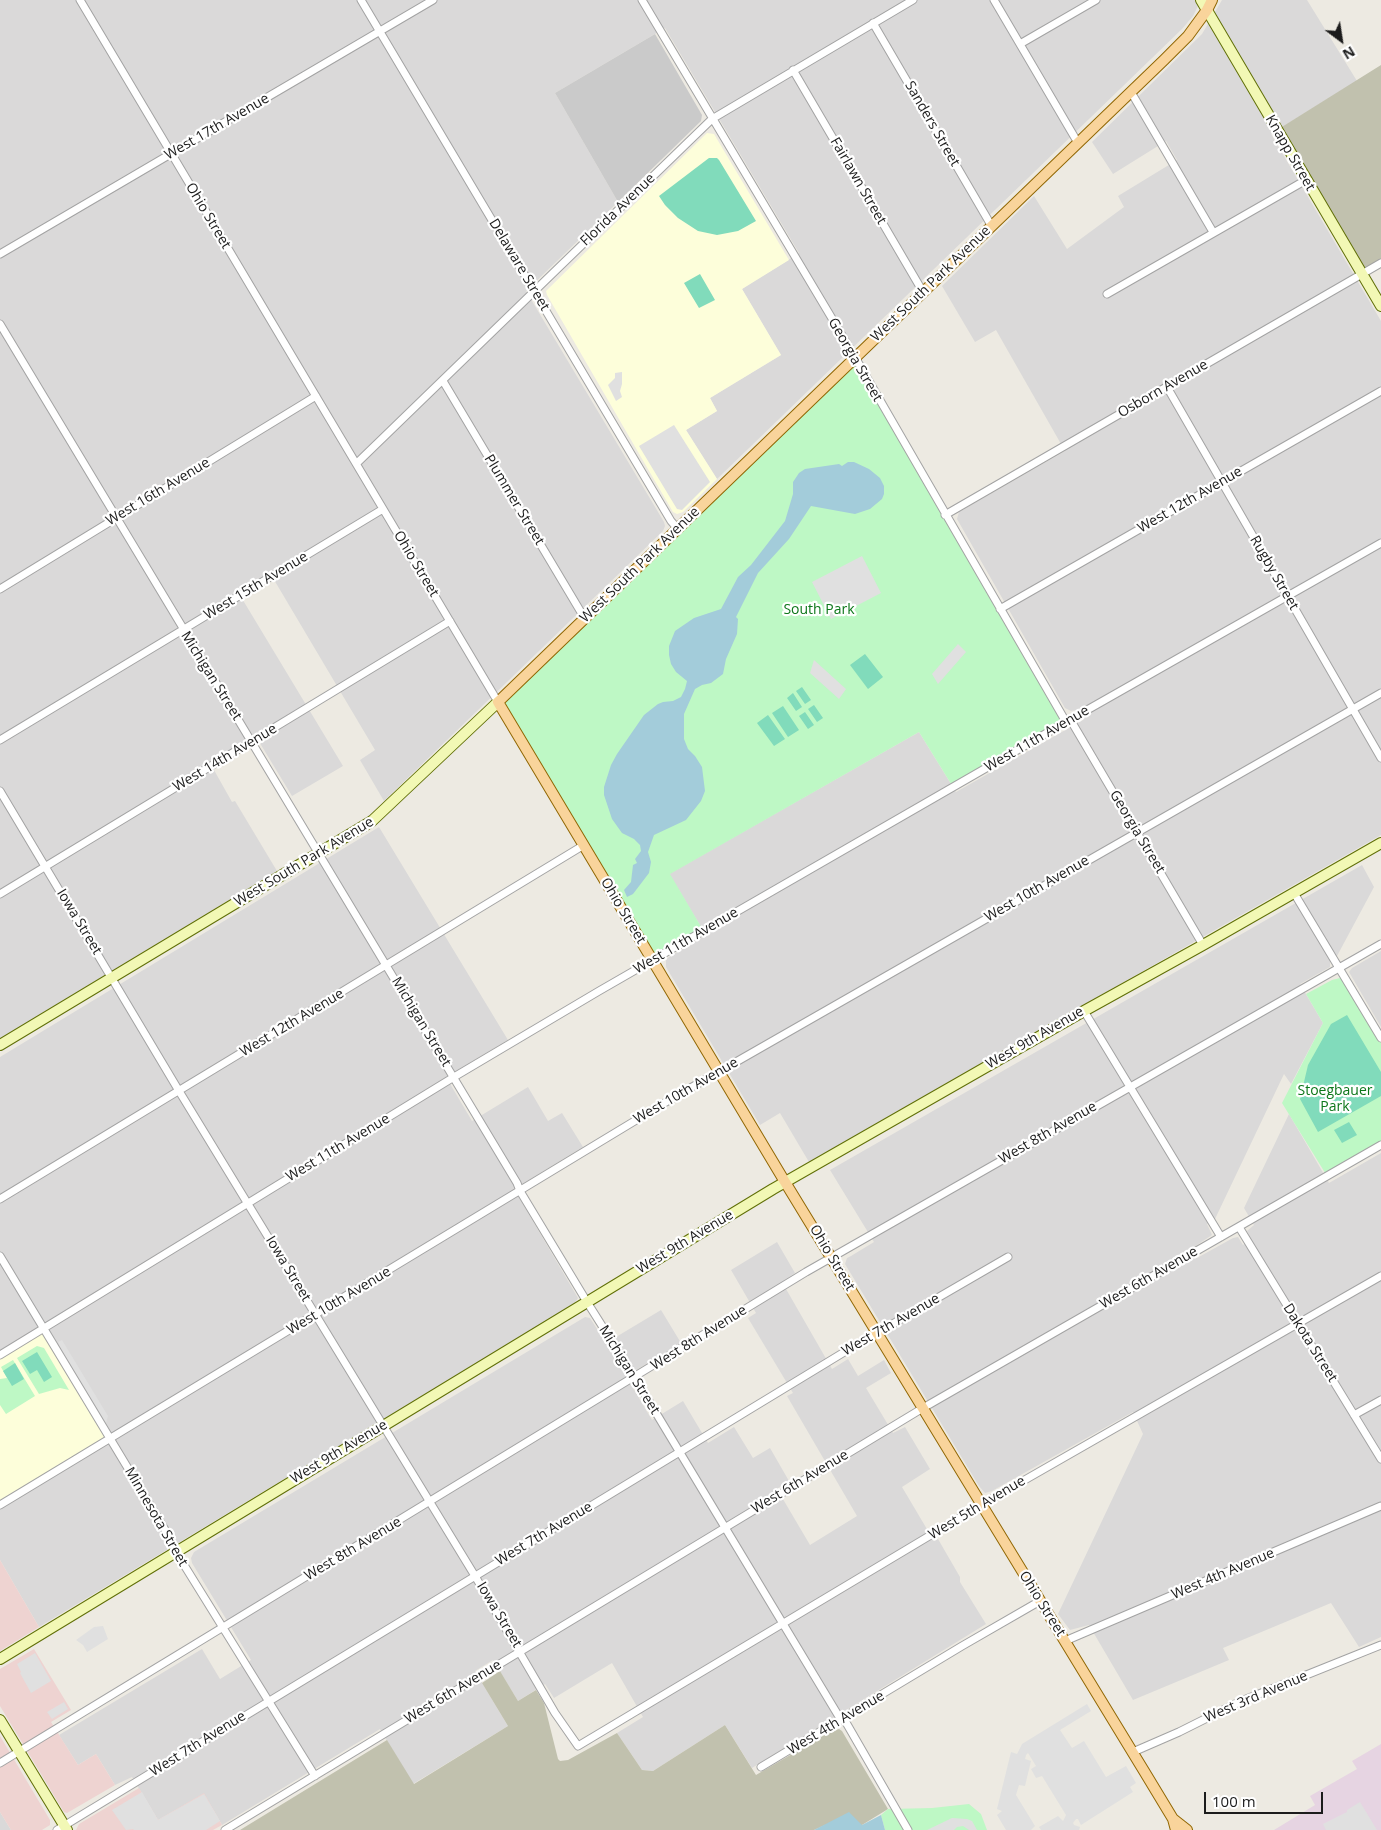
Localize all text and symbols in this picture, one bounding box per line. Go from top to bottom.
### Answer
north arrow [1316,15,1366,65]
text: N [1339,42,1359,64]
street label: Sanders Street [901,78,963,170]
street label: West 17th Avenue [162,90,272,164]
street label: Knapp Street [1262,112,1318,194]
street label: Fairlawn Street [826,134,890,228]
street label: Florida Avenue [577,170,659,250]
street label: Ohio Street [182,180,234,252]
street label: Delaware Street [485,216,553,314]
street label: West South Park Avenue [868,223,994,345]
street label: Georgia Street [824,315,886,405]
street label: Osborn Avenue [1115,356,1211,422]
street label: Plummer Street [480,452,548,548]
street label: West 16th Avenue [103,454,213,530]
street label: West 12th Avenue [1135,463,1245,537]
street label: West South Park Avenue [577,504,703,626]
street label: Ohio Street [390,528,442,600]
street label: Rugby Street [1246,533,1302,613]
street label: West 15th Avenue [201,548,311,624]
park label: South Park [783,602,855,618]
street label: Michigan Street [177,628,245,724]
street label: West 11th Avenue [982,702,1092,776]
street label: West 14th Avenue [170,720,280,796]
street label: Georgia Street [1106,787,1168,877]
street label: West South Park Avenue [231,814,377,910]
street label: West 10th Avenue [982,852,1092,926]
street label: Ohio Street [597,875,649,947]
street label: Iowa Street [53,886,105,958]
street label: West 11th Avenue [631,904,741,978]
street label: Michigan Street [388,974,454,1070]
street label: West 12th Avenue [237,985,347,1061]
street label: West 9th Avenue [983,1003,1087,1073]
street label: West 10th Avenue [631,1054,741,1128]
park label: Stoegbauer Park [1297,1083,1373,1116]
street label: West 8th Avenue [996,1098,1100,1168]
street label: West 11th Avenue [283,1110,393,1186]
street label: West 9th Avenue [634,1206,736,1278]
street label: Ohio Street [806,1222,858,1294]
street label: Iowa Street [262,1233,314,1305]
street label: West 6th Avenue [1097,1243,1201,1313]
street label: West 10th Avenue [284,1263,394,1339]
street label: West 7th Avenue [839,1290,943,1360]
street label: Dakota Street [1279,1301,1341,1385]
street label: West 8th Avenue [648,1302,750,1374]
street label: Michigan Street [595,1322,663,1418]
street label: West 9th Avenue [288,1416,390,1488]
street label: West 6th Avenue [749,1446,851,1518]
street label: Minnesota Street [121,1464,191,1570]
street label: West 5th Avenue [926,1472,1028,1544]
street label: West 7th Avenue [493,1498,595,1570]
street label: West 8th Avenue [302,1513,404,1585]
street label: West 4th Avenue [1169,1545,1277,1603]
street label: Ohio Street [1015,1568,1069,1640]
street label: Iowa Street [473,1579,525,1651]
street label: West 6th Avenue [402,1656,504,1728]
street label: West 3rd Avenue [1202,1668,1310,1726]
street label: West 4th Avenue [785,1687,887,1759]
street label: West 7th Avenue [147,1708,249,1780]
scale bar [1206,1782,1325,1814]
text: 100 m [1212,1791,1256,1811]

